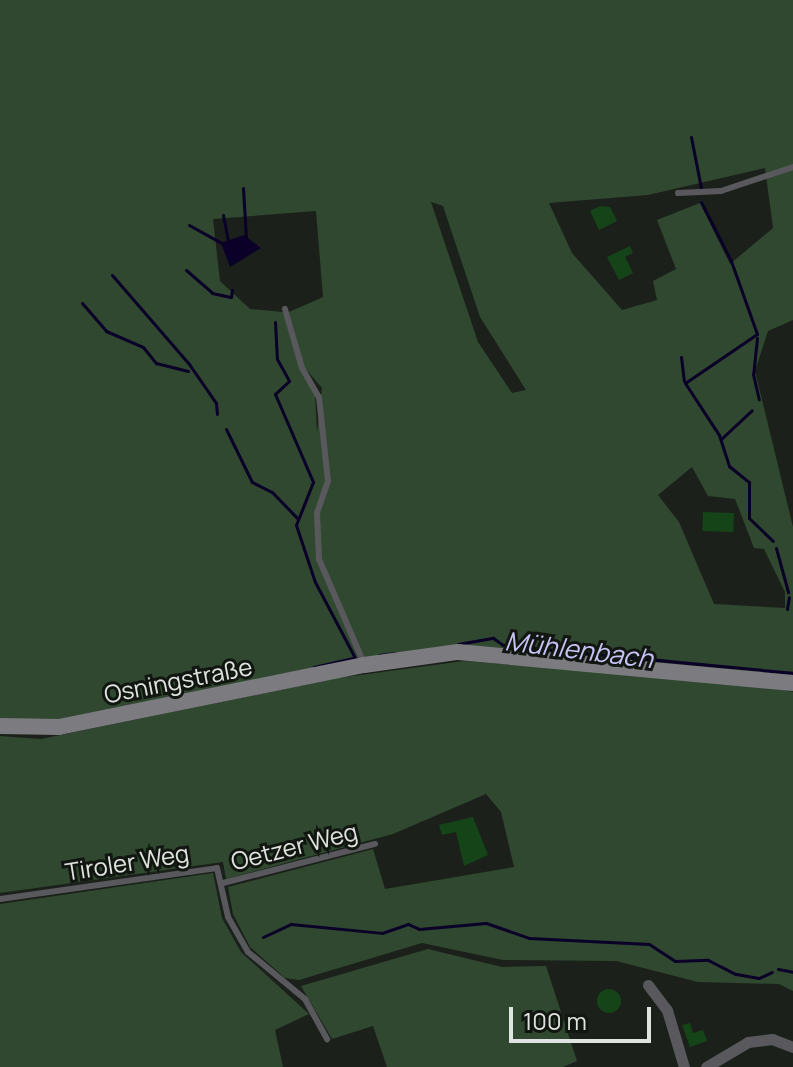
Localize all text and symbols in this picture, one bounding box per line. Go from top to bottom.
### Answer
water label: Mühlenbach [503,625,655,675]
street label: Osningstraße [101,652,255,708]
street label: Oetzer Weg [228,816,360,876]
street label: Tiroler Weg [63,838,191,886]
scale bar [513,991,655,1041]
text: 100 m [523,1004,587,1037]

